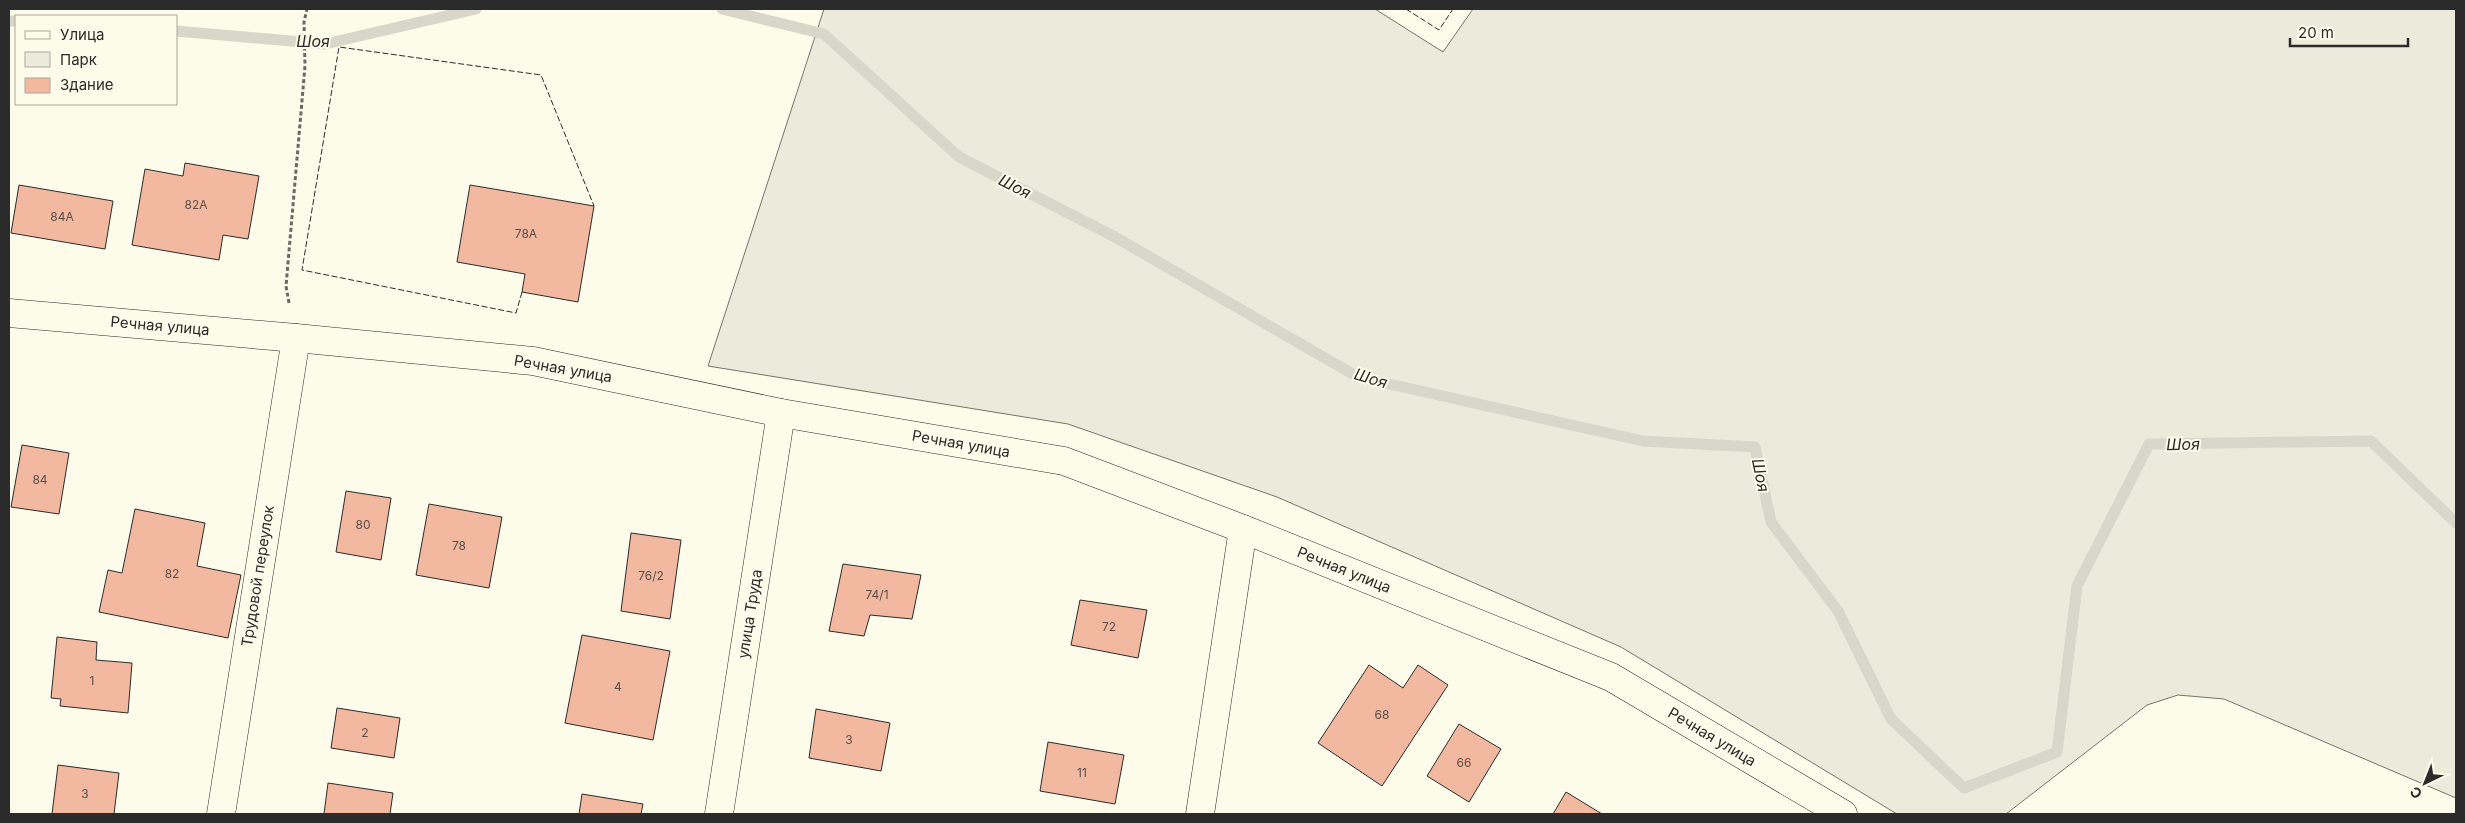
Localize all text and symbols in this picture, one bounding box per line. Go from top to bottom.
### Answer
legend [15,15,178,105]
scale bar [2290,15,2408,47]
text: 20 m [2298,23,2334,42]
text: Улица [60,25,104,44]
water label: Шоя [296,31,330,51]
text: Парк [60,50,97,69]
text: Здание [60,75,114,94]
water label: Шоя [995,169,1035,203]
house number: 82А [184,197,208,212]
house number: 84А [50,209,74,224]
house number: 78А [515,226,537,241]
street label: Речная улица [110,312,210,339]
street label: Речная улица [512,351,614,387]
water label: Шоя [1352,364,1390,393]
street label: Речная улица [910,426,1012,462]
water label: Шоя [2166,434,2200,454]
water label: Шоя [1748,456,1774,494]
house number: 84 [32,472,48,487]
street label: Трудовой переулок [237,504,278,648]
house number: 80 [356,517,371,532]
house number: 78 [452,538,466,553]
street label: Речная улица [1294,542,1394,597]
house number: 82 [165,566,179,581]
house number: 76/2 [638,568,664,583]
street label: улица Труда [733,568,766,660]
house number: 74/1 [865,587,889,602]
house number: 72 [1102,619,1116,634]
house number: 1 [90,673,94,688]
house number: 4 [614,679,622,694]
street label: Речная улица [1665,703,1760,770]
house number: 68 [1375,707,1389,722]
house number: 2 [361,725,369,740]
house number: 3 [845,732,853,747]
house number: 66 [1457,755,1471,770]
north arrow [2400,758,2450,808]
house number: 11 [1077,765,1087,780]
text: С [2406,783,2425,803]
house number: 3 [81,786,89,801]

